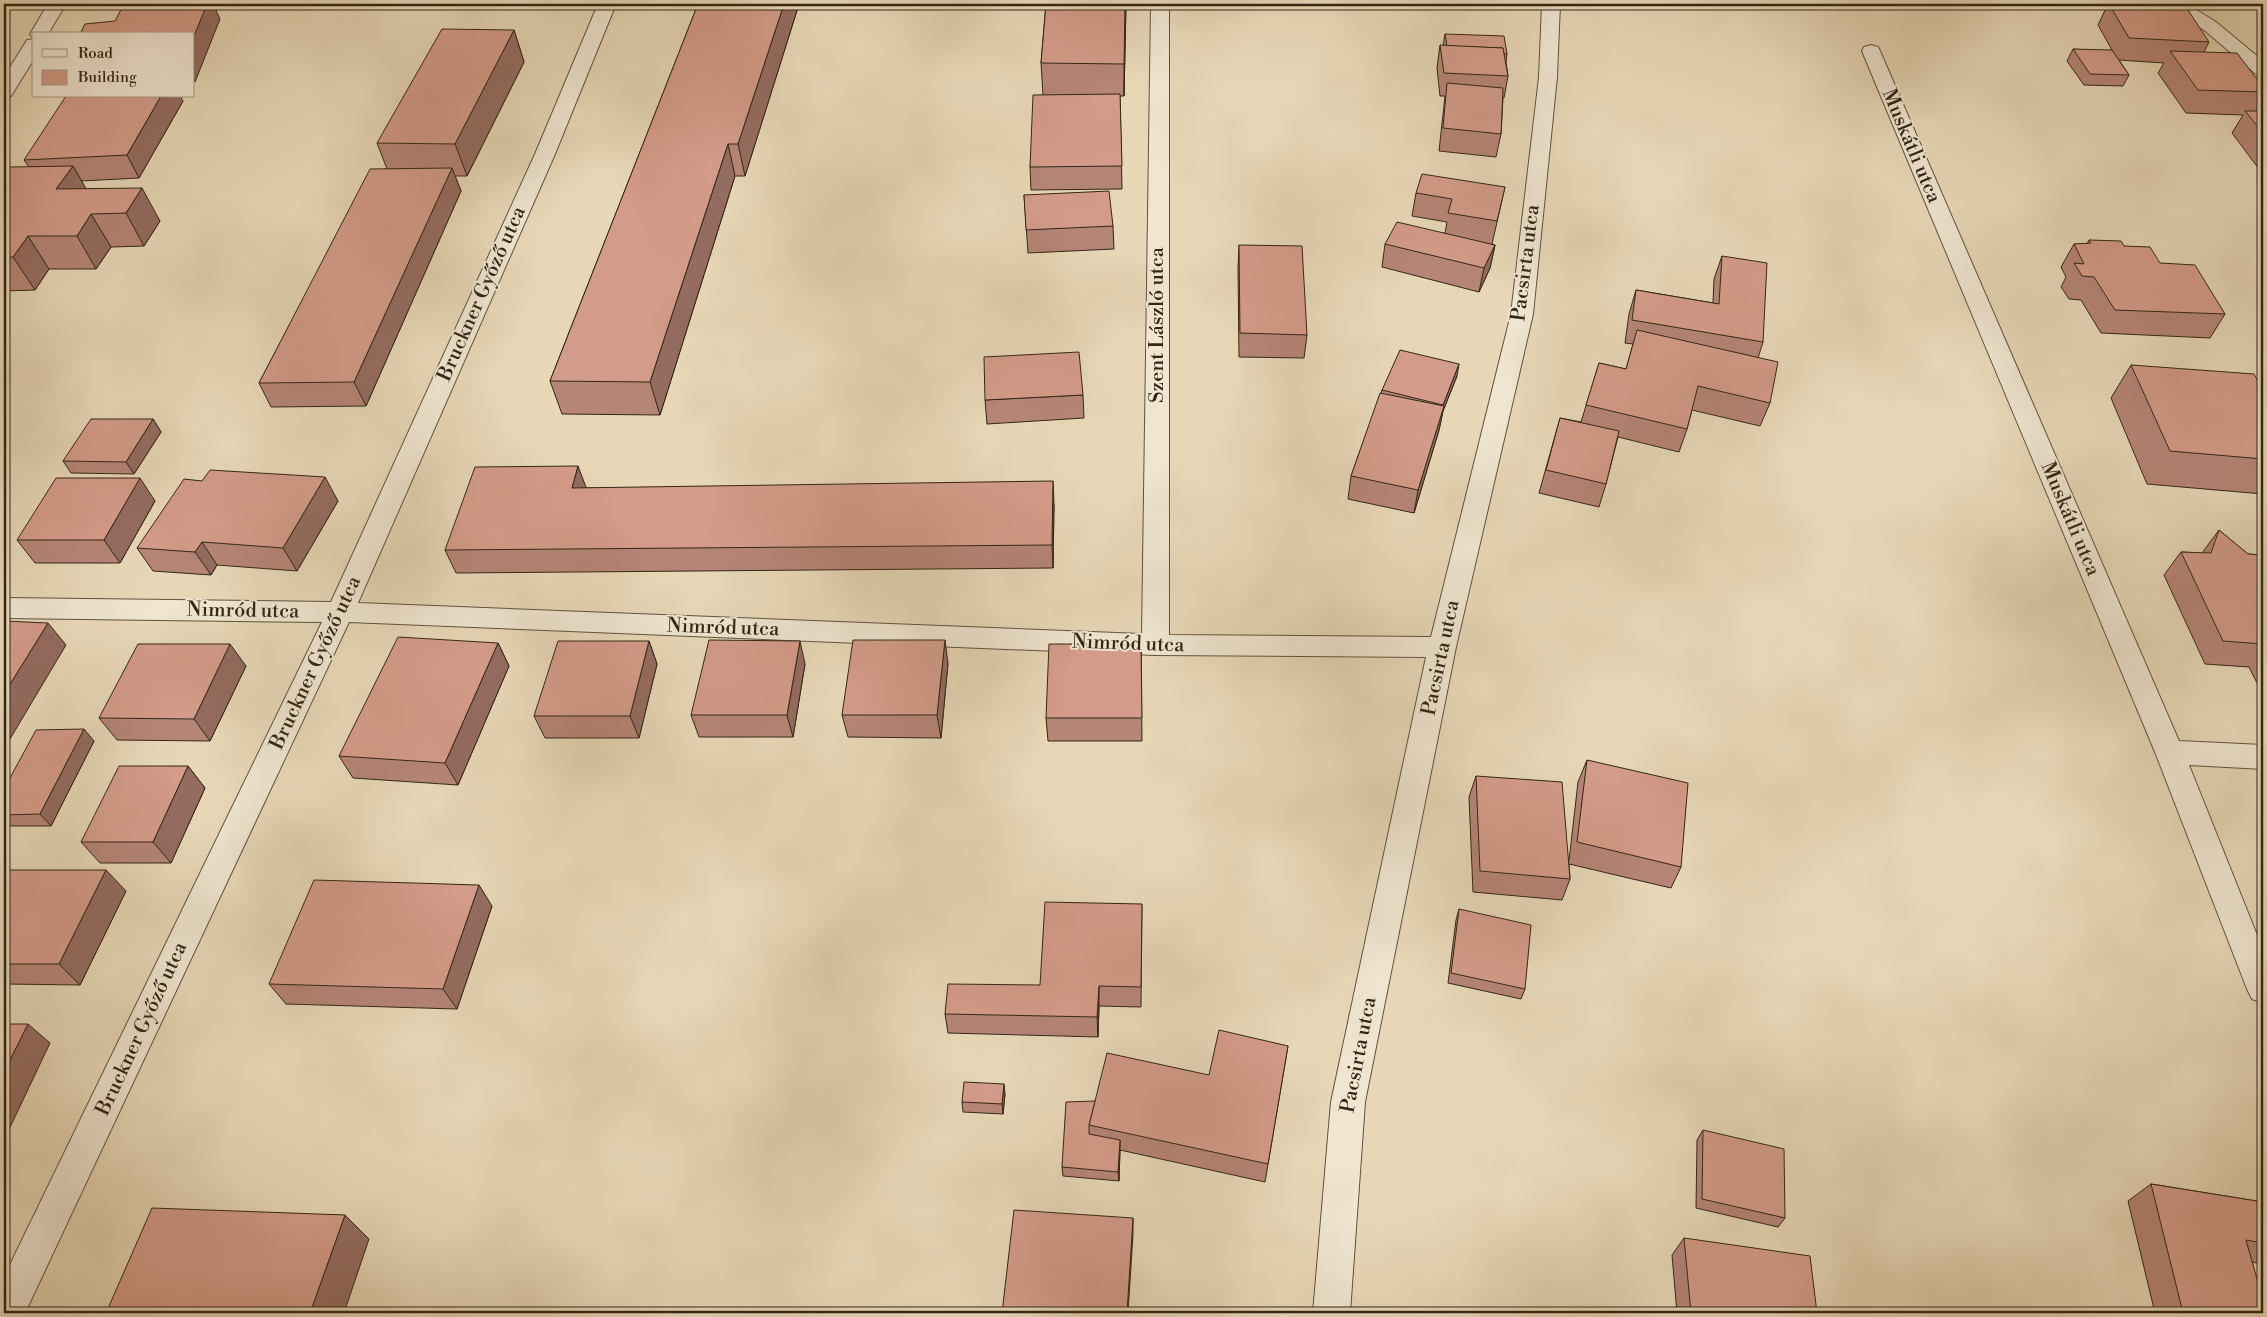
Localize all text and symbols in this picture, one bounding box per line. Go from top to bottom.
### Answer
legend [32,32,195,98]
text: Road [78,44,113,63]
text: Building [77,68,137,87]
street label: Muskátli utca [1876,85,1947,208]
street label: Bruckner Győző utca [432,202,532,386]
street label: Pacsirta utca [1506,202,1546,323]
street label: Szent László utca [1145,246,1170,403]
street label: Muskátli utca [2035,458,2106,581]
street label: Bruckner Győző utca [264,571,368,755]
street label: Pacsirta utca [1417,597,1466,718]
street label: Nimród utca [186,598,300,624]
street label: Nimród utca [666,614,781,642]
street label: Nimród utca [1071,630,1186,658]
street label: Bruckner Győző utca [90,937,194,1121]
street label: Pacsirta utca [1336,994,1383,1115]

